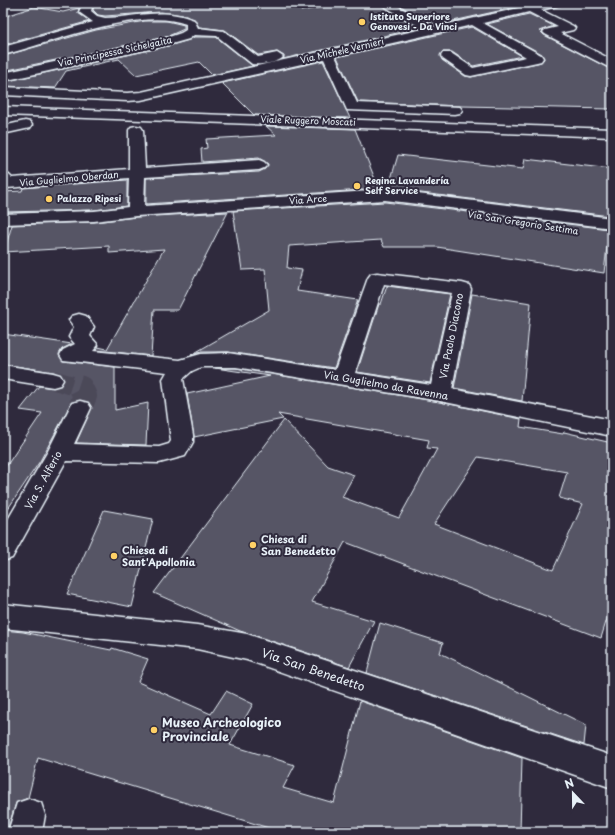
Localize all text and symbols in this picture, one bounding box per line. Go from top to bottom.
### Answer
place label: Istituto Superiore Genovesi - Da Vinci [370,9,457,33]
marker: Istituto Superiore Genovesi - Da Vinci [357,17,367,27]
street label: Via Principessa Sichelgaita [56,32,174,70]
street label: Via Michele Vernieri [299,34,385,66]
street label: Viale Ruggero Moscati [260,111,356,129]
street label: Via Guglielmo Oberdan [19,167,119,189]
place label: Regina Lavandería Self Service [365,173,450,197]
marker: Regina Lavandería Self Service [352,181,362,191]
place label: Palazzo Ripesi [57,191,122,205]
street label: Via Arce [288,191,328,207]
marker: Palazzo Ripesi [44,194,54,204]
street label: Via San Gregorio Settima [467,206,580,238]
street label: Via Paolo Diacono [435,291,466,380]
street label: Via Guglielmo da Ravenna [323,366,450,403]
street label: Via S. Alferio [20,447,65,512]
place label: Chiesa di San Benedetto [261,531,336,558]
marker: Chiesa di San Benedetto [248,540,258,550]
place label: Chiesa di Sant'Apollonia [122,542,196,569]
marker: Chiesa di Sant'Apollonia [109,551,119,561]
street label: Via San Benedetto [259,643,368,695]
place label: Museo Archeologico Provinciale [162,713,281,745]
marker: Museo Archeologico Provinciale [149,725,159,735]
north arrow [553,773,593,813]
text: N [562,774,577,793]

